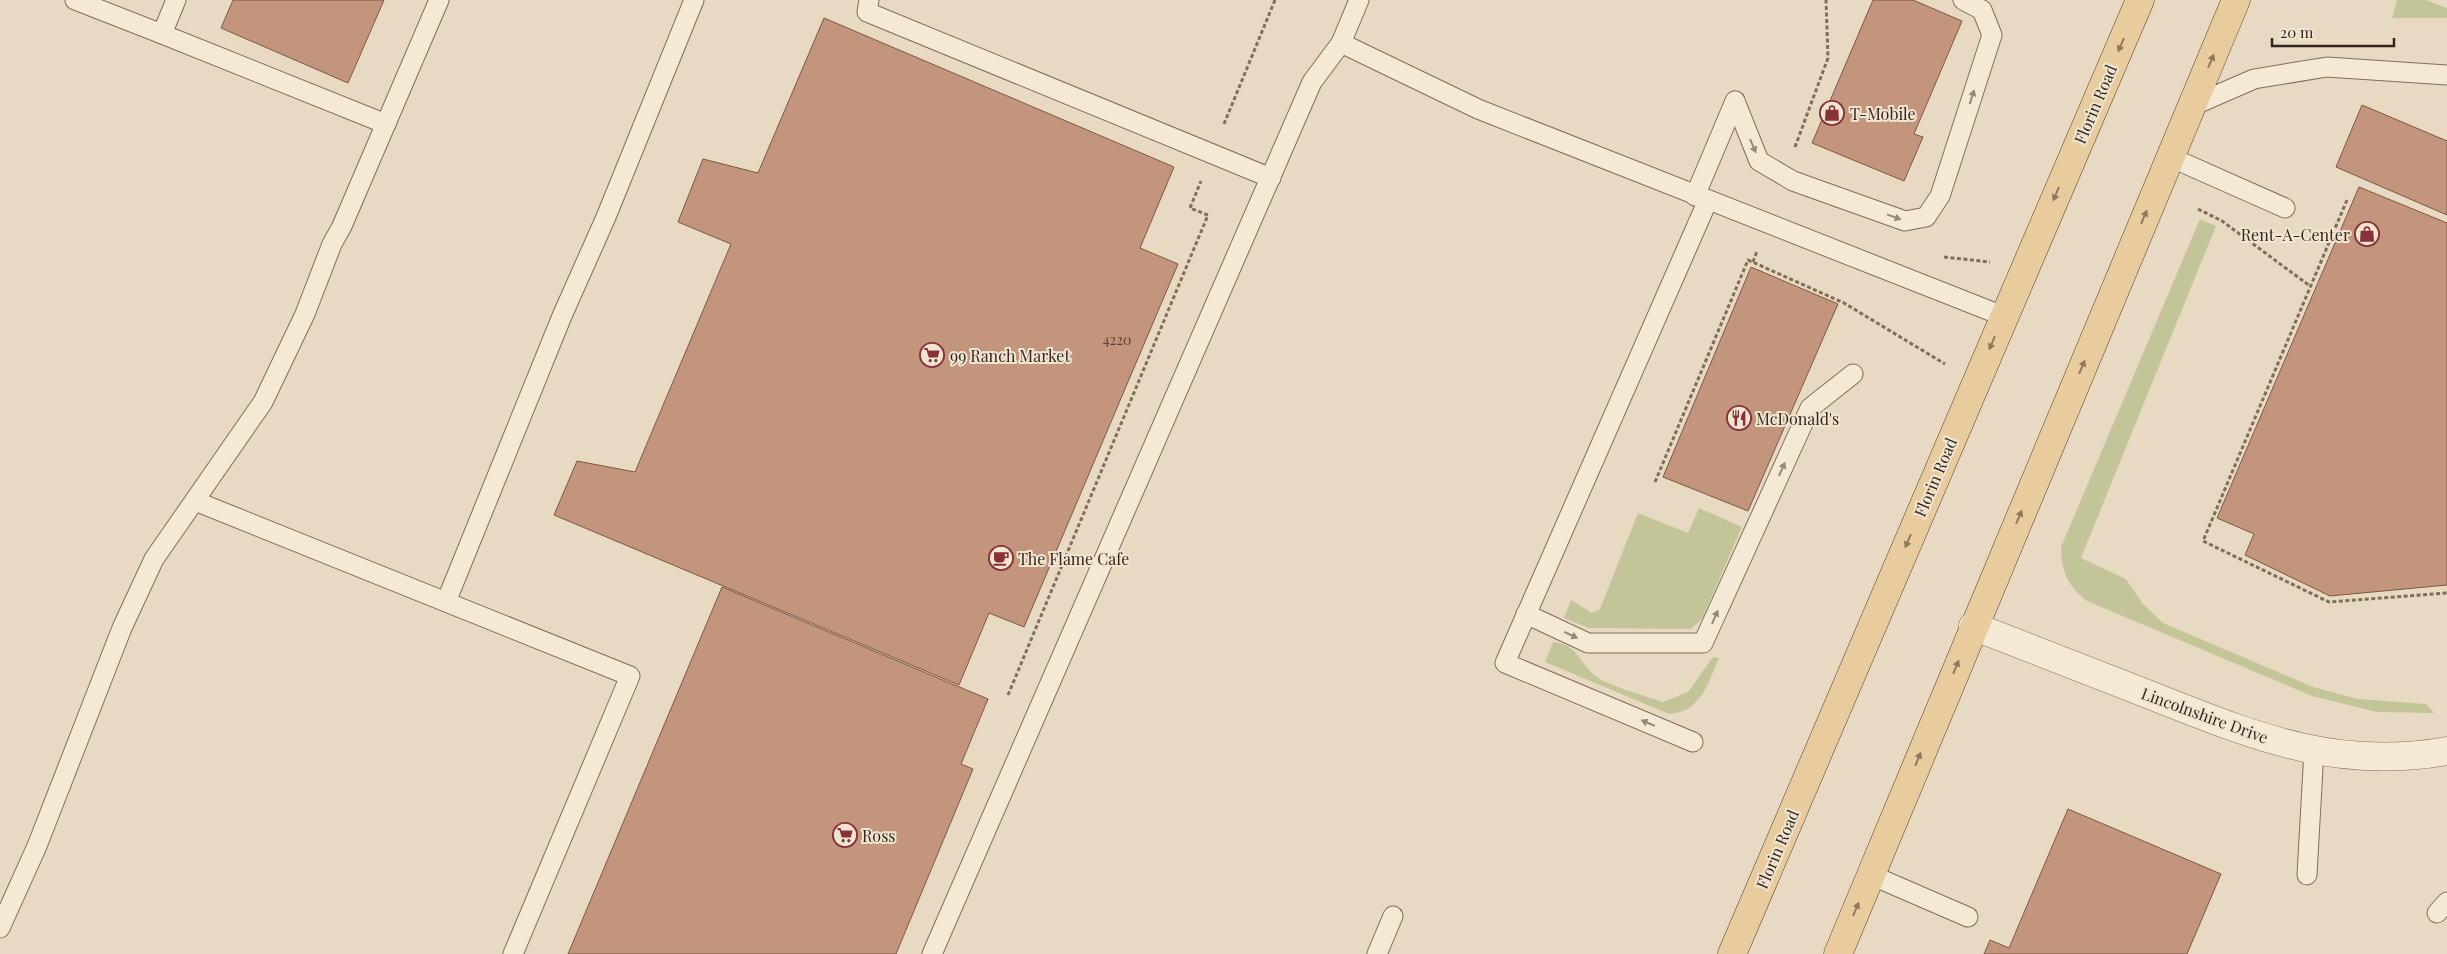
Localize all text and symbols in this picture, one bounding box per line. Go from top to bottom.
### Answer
scale bar [2272,15,2394,47]
text: 20 m [2280,22,2314,42]
one-way arrow [2116,38,2124,52]
one-way arrow [2207,54,2215,68]
street label: Florin Road [2069,61,2121,147]
one-way arrow [1969,89,1976,104]
shop icon: T-Mobile [1819,100,1845,126]
place label: T-Mobile [1850,103,1916,124]
one-way arrow [1750,139,1758,153]
one-way arrow [2052,187,2060,202]
one-way arrow [2141,210,2149,224]
one-way arrow [1887,214,1902,221]
shop icon: Rent-A-Center [2354,221,2380,247]
place label: Rent-A-Center [2241,224,2350,245]
house number: 4220 [1103,330,1131,349]
one-way arrow [1987,336,1995,350]
supermarket icon: 99 Ranch Market [919,342,945,368]
place label: 99 Ranch Market [950,345,1070,366]
one-way arrow [2078,360,2086,374]
restaurant icon: McDonald's [1726,405,1752,431]
place label: McDonald's [1756,408,1839,429]
street label: Florin Road [1909,434,1961,520]
one-way arrow [1778,462,1786,476]
one-way arrow [2015,510,2023,524]
one-way arrow [1903,534,1911,548]
cafe icon: The Flame Cafe [988,545,1014,571]
place label: The Flame Cafe [1018,548,1129,569]
one-way arrow [1711,610,1719,624]
one-way arrow [1564,631,1578,639]
one-way arrow [1953,660,1961,674]
street label: Lincolnshire Drive [2139,682,2271,748]
one-way arrow [1641,719,1655,727]
one-way arrow [1915,752,1923,766]
street label: Florin Road [1751,806,1803,892]
supermarket icon: Ross [832,822,858,848]
place label: Ross [862,825,895,846]
one-way arrow [1853,902,1861,916]

